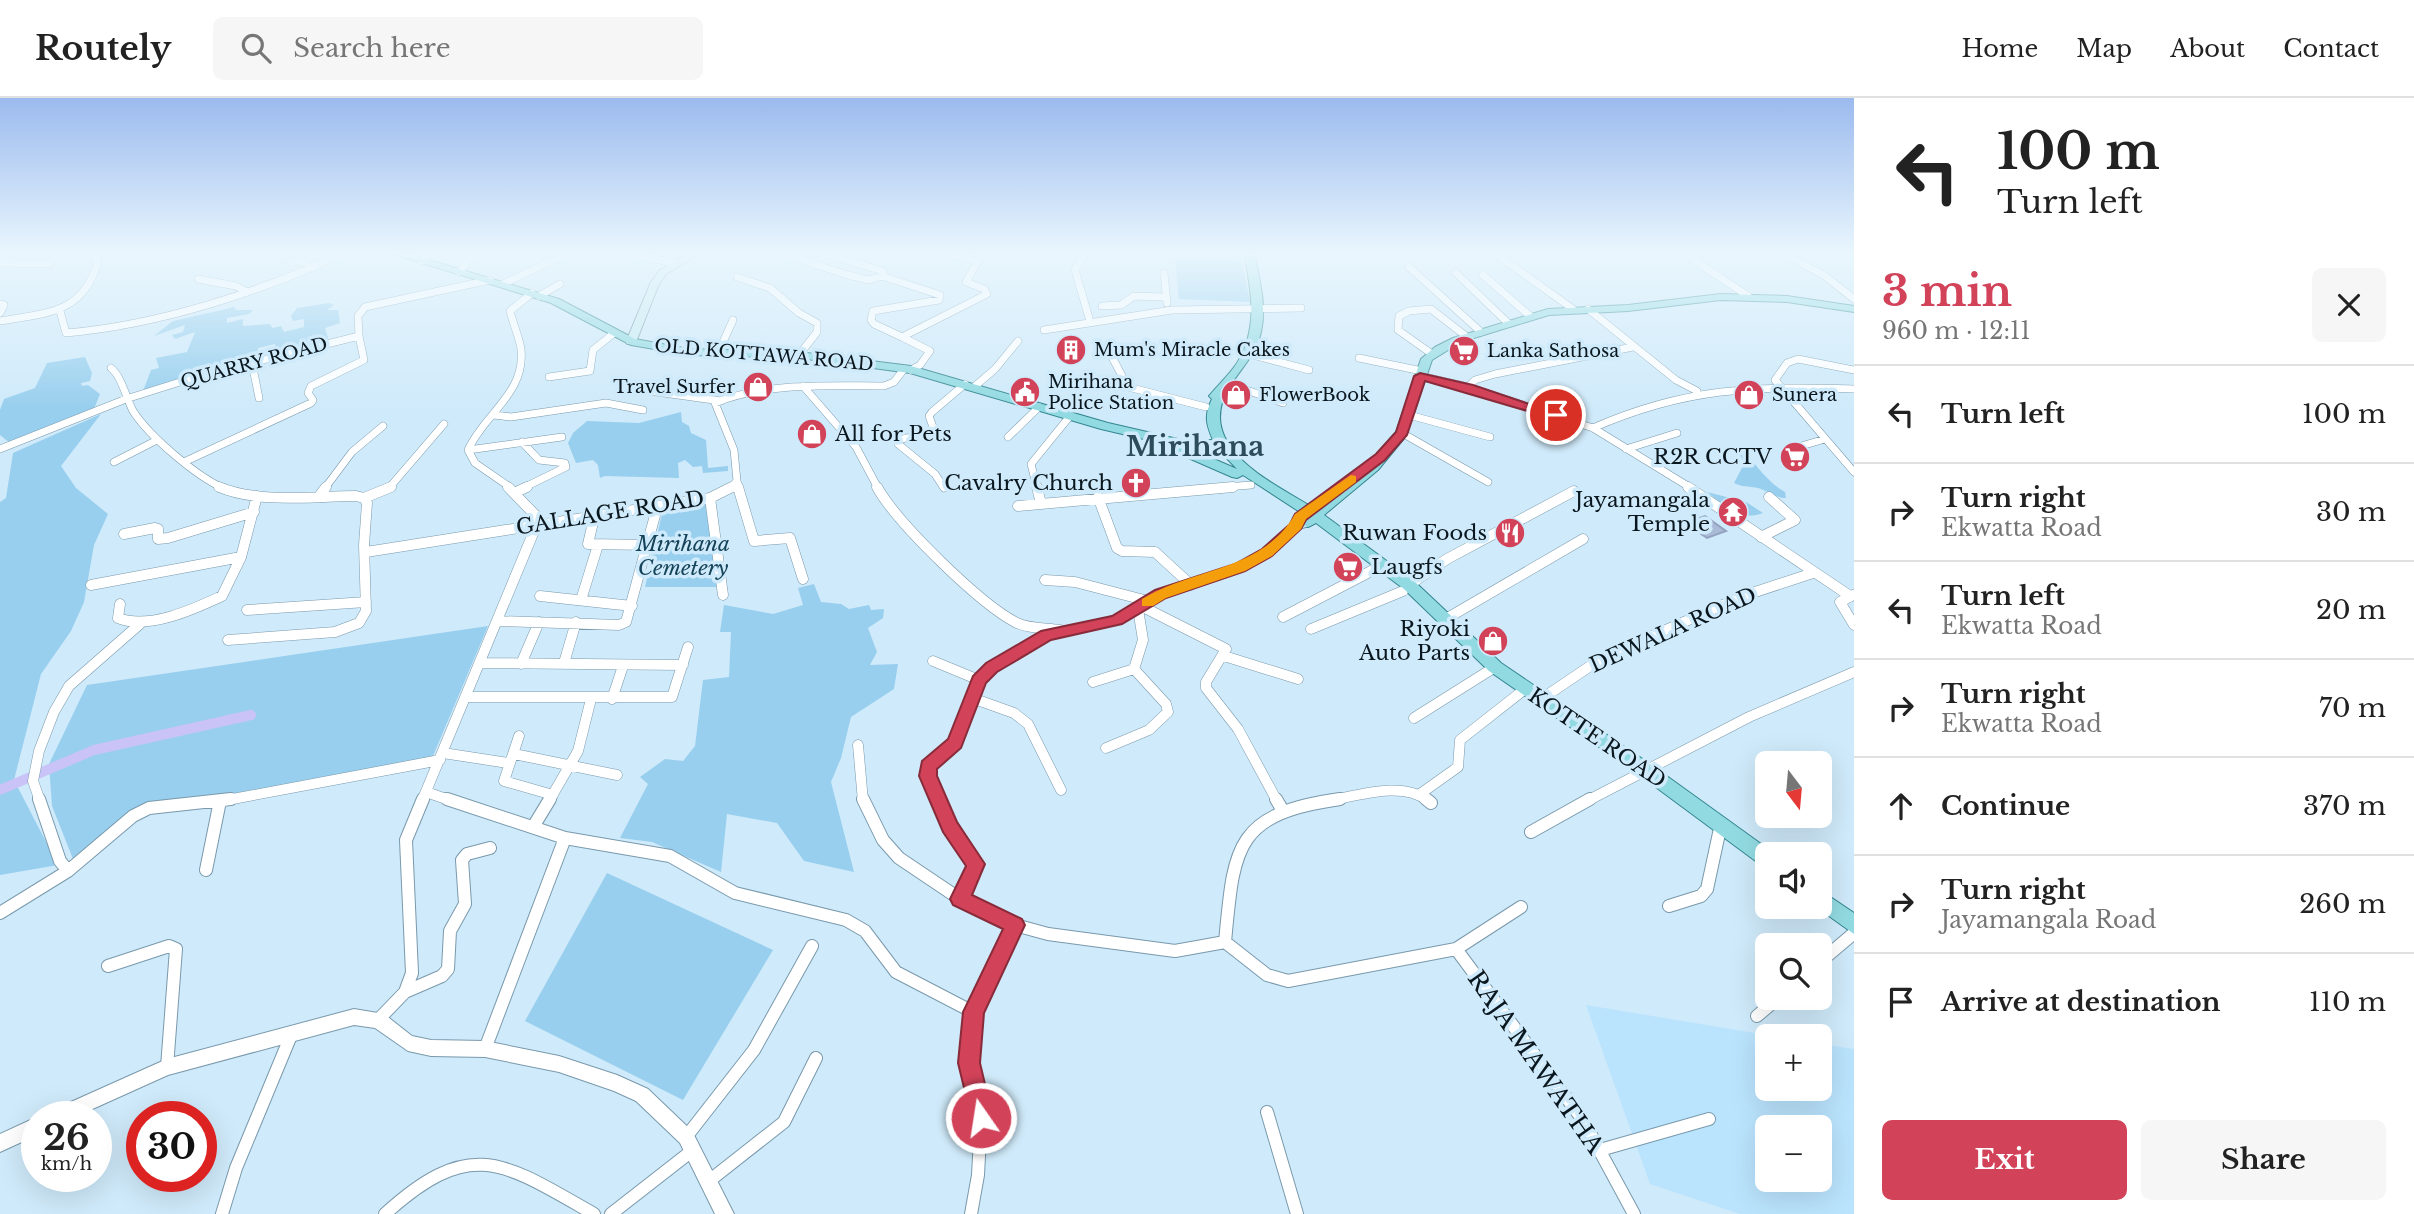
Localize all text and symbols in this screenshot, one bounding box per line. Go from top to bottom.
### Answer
search box [213,17,703,80]
text: Routely [35,28,171,69]
icon: search [237,29,275,67]
text: Search here [293,32,451,64]
text: Home [1962,34,2038,63]
text: Map [2076,34,2132,63]
text: About [2170,34,2245,63]
text: Contact [2283,34,2379,63]
text: 100 m [1997,121,2160,182]
icon: left [1882,126,1973,217]
text: Turn left [1997,182,2143,222]
text: 3 min [1882,265,2012,317]
button: close [2312,268,2386,342]
text: 960 m · 12:11 [1882,317,2031,345]
street label: QUARRY ROAD [178,333,330,393]
building icon: Mum's Miracle Cakes [1054,333,1088,367]
street label: OLD KOTTAWA ROAD [654,334,874,376]
supermarket icon: Lanka Sathosa [1447,334,1481,368]
place label: Mum's Miracle Cakes [1094,339,1290,361]
place label: Lanka Sathosa [1487,340,1619,362]
shop icon: Travel Surfer [741,370,775,404]
place label: Mirihana Police Station [1048,371,1174,414]
public building icon: Mirihana Police Station [1008,375,1042,409]
place label: Travel Surfer [613,376,735,398]
shop icon: FlowerBook [1219,378,1253,412]
shop icon: Sunera [1732,378,1766,412]
place label: FlowerBook [1259,384,1370,406]
place label: Sunera [1772,384,1837,406]
pin [1526,385,1586,445]
icon: left [1882,395,1920,433]
icon: arrive [1537,396,1575,434]
text: Turn left [1941,398,2065,430]
text: 100 m [2302,398,2386,430]
shop icon: All for Pets [795,417,829,451]
place label: All for Pets [834,421,952,447]
district label: Mirihana [1126,429,1264,464]
supermarket icon: R2R CCTV [1778,440,1812,474]
place label: R2R CCTV [1653,444,1773,470]
church icon: Cavalry Church [1119,466,1153,500]
place label: Cavalry Church [944,470,1113,496]
text: Turn right [1941,482,2086,514]
street label: GALLAGE ROAD [514,485,706,541]
place label: Jayamangala Temple [1572,487,1710,537]
icon: right [1882,493,1920,531]
temple icon: Jayamangala Temple [1716,495,1750,529]
text: 30 m [2316,496,2386,528]
text: Ekwatta Road [1941,514,2102,542]
restaurant icon: Ruwan Foods [1493,516,1527,550]
place label: Ruwan Foods [1342,520,1487,546]
park label: Mirihana Cemetery [635,531,730,581]
supermarket icon: Laugfs [1331,550,1365,584]
place label: Laugfs [1371,554,1443,580]
text: Turn left [1941,580,2065,612]
street label: DEWALA ROAD [1586,582,1760,678]
icon: left [1882,591,1920,629]
text: 20 m [2316,594,2386,626]
text: Ekwatta Road [1941,612,2102,640]
place label: Riyoki Auto Parts [1358,616,1470,666]
shop icon: Riyoki Auto Parts [1476,624,1510,658]
text: Turn right [1941,678,2086,710]
street label: KOTTE ROAD [1523,682,1671,794]
icon: right [1882,689,1920,727]
text: 70 m [2319,692,2386,724]
text: Ekwatta Road [1941,710,2102,738]
north arrow [1755,751,1832,828]
map controls [1755,751,1832,1192]
icon: ahead [1882,787,1920,825]
text: Continue [1941,790,2070,822]
text: 370 m [2303,790,2386,822]
button: sound [1755,842,1832,919]
text: Turn right [1941,874,2086,906]
icon: right [1882,885,1920,923]
text: 260 m [2299,888,2386,920]
text: Jayamangala Road [1941,906,2156,934]
button: search [1755,933,1832,1010]
street label: RAJA MAWATHA [1462,965,1610,1160]
icon: arrive [1882,983,1920,1021]
text: Arrive at destination [1941,986,2221,1018]
text: 110 m [2309,986,2386,1018]
button: + [1755,1024,1832,1101]
position arrow [944,1081,1018,1155]
speed limit sign: 30 [126,1101,217,1192]
button: − [1755,1115,1832,1192]
text: 26 [43,1116,90,1159]
button: Exit [1882,1120,2127,1200]
button: Share [2141,1120,2386,1200]
text: km/h [41,1153,92,1175]

